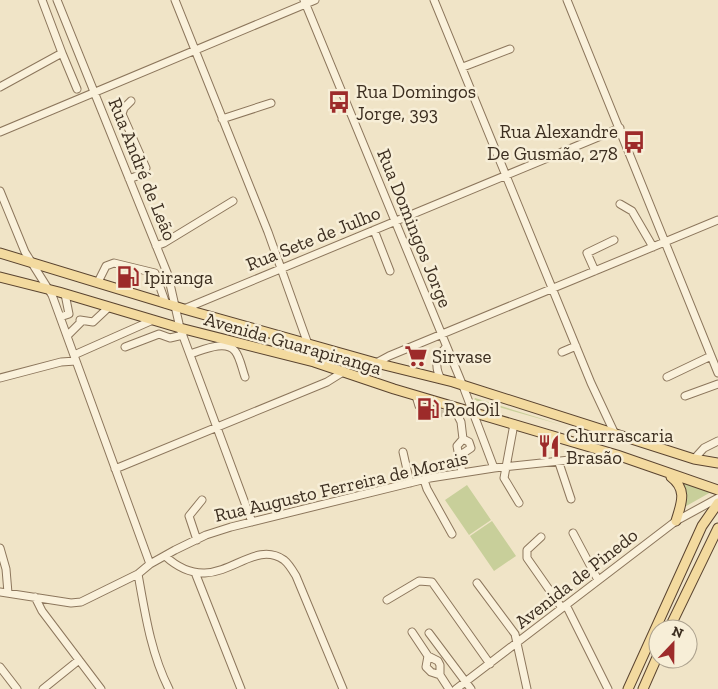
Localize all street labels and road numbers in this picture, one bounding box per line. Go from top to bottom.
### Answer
street label: Rua André de Leão [103,94,182,244]
street label: Rua Domingos Jorge [372,145,457,311]
street label: Rua Sete de Julho [243,201,384,276]
street label: Avenida Guarapiranga [202,307,384,380]
street label: Rua Augusto Ferreira de Morais [212,446,470,527]
street label: Avenida de Pinedo [510,523,643,634]

